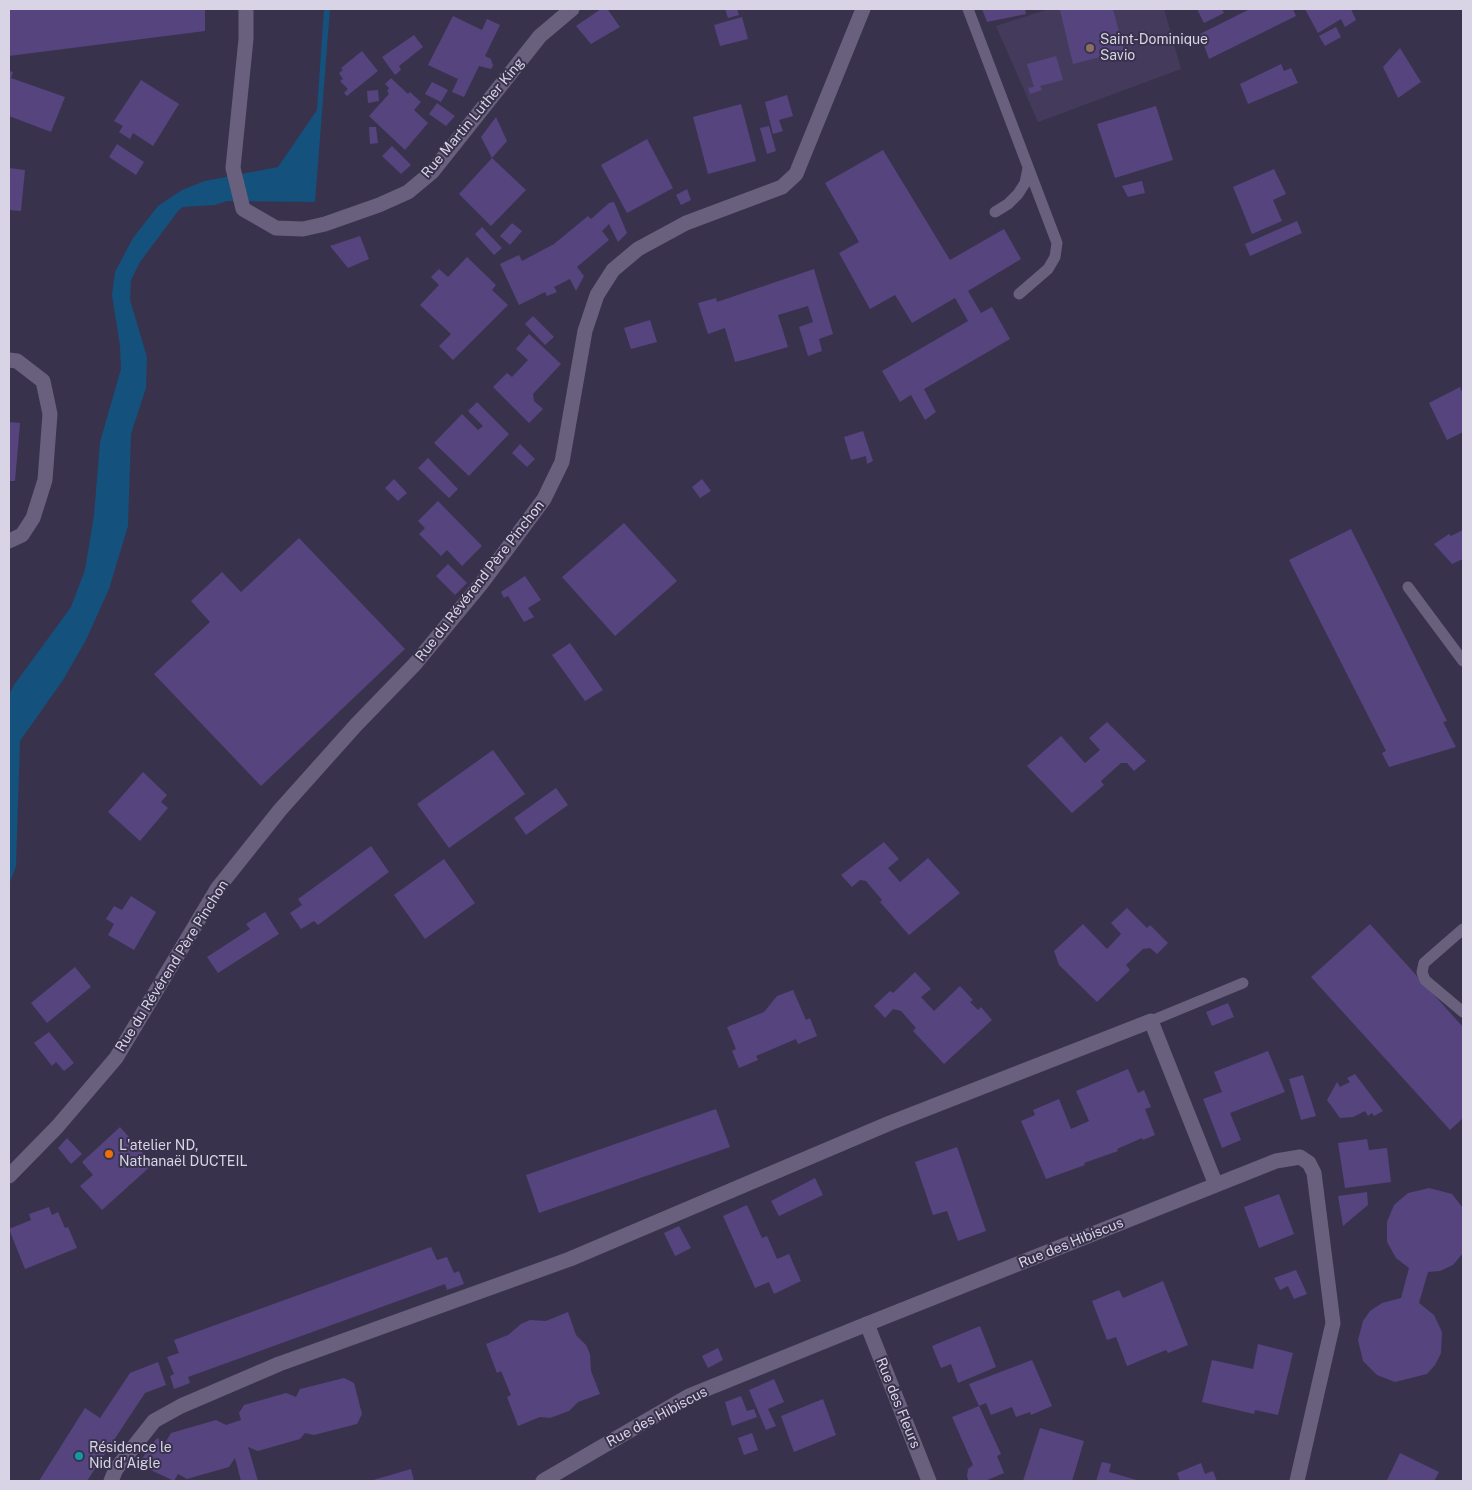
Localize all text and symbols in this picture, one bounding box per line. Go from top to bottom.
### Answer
place label: Saint-Dominique Savio [1100,32,1208,64]
marker: Saint-Dominique Savio [1084,42,1096,54]
street label: Rue Martin Luther King [418,55,528,181]
street label: Rue du Révérend Père Pinchon [412,497,548,665]
street label: Rue du Révérend Père Pinchon [112,877,232,1055]
place label: L'atelier ND, Nathanaël DUCTEIL [119,1138,248,1170]
marker: L'atelier ND, Nathanaël DUCTEIL [103,1148,115,1160]
street label: Rue des Hibiscus [1016,1214,1126,1272]
street label: Rue des Fleurs [872,1355,924,1451]
street label: Rue des Hibiscus [604,1383,710,1451]
place label: Résidence le Nid d'Aigle [89,1440,172,1472]
marker: Résidence le Nid d'Aigle [73,1450,85,1462]

